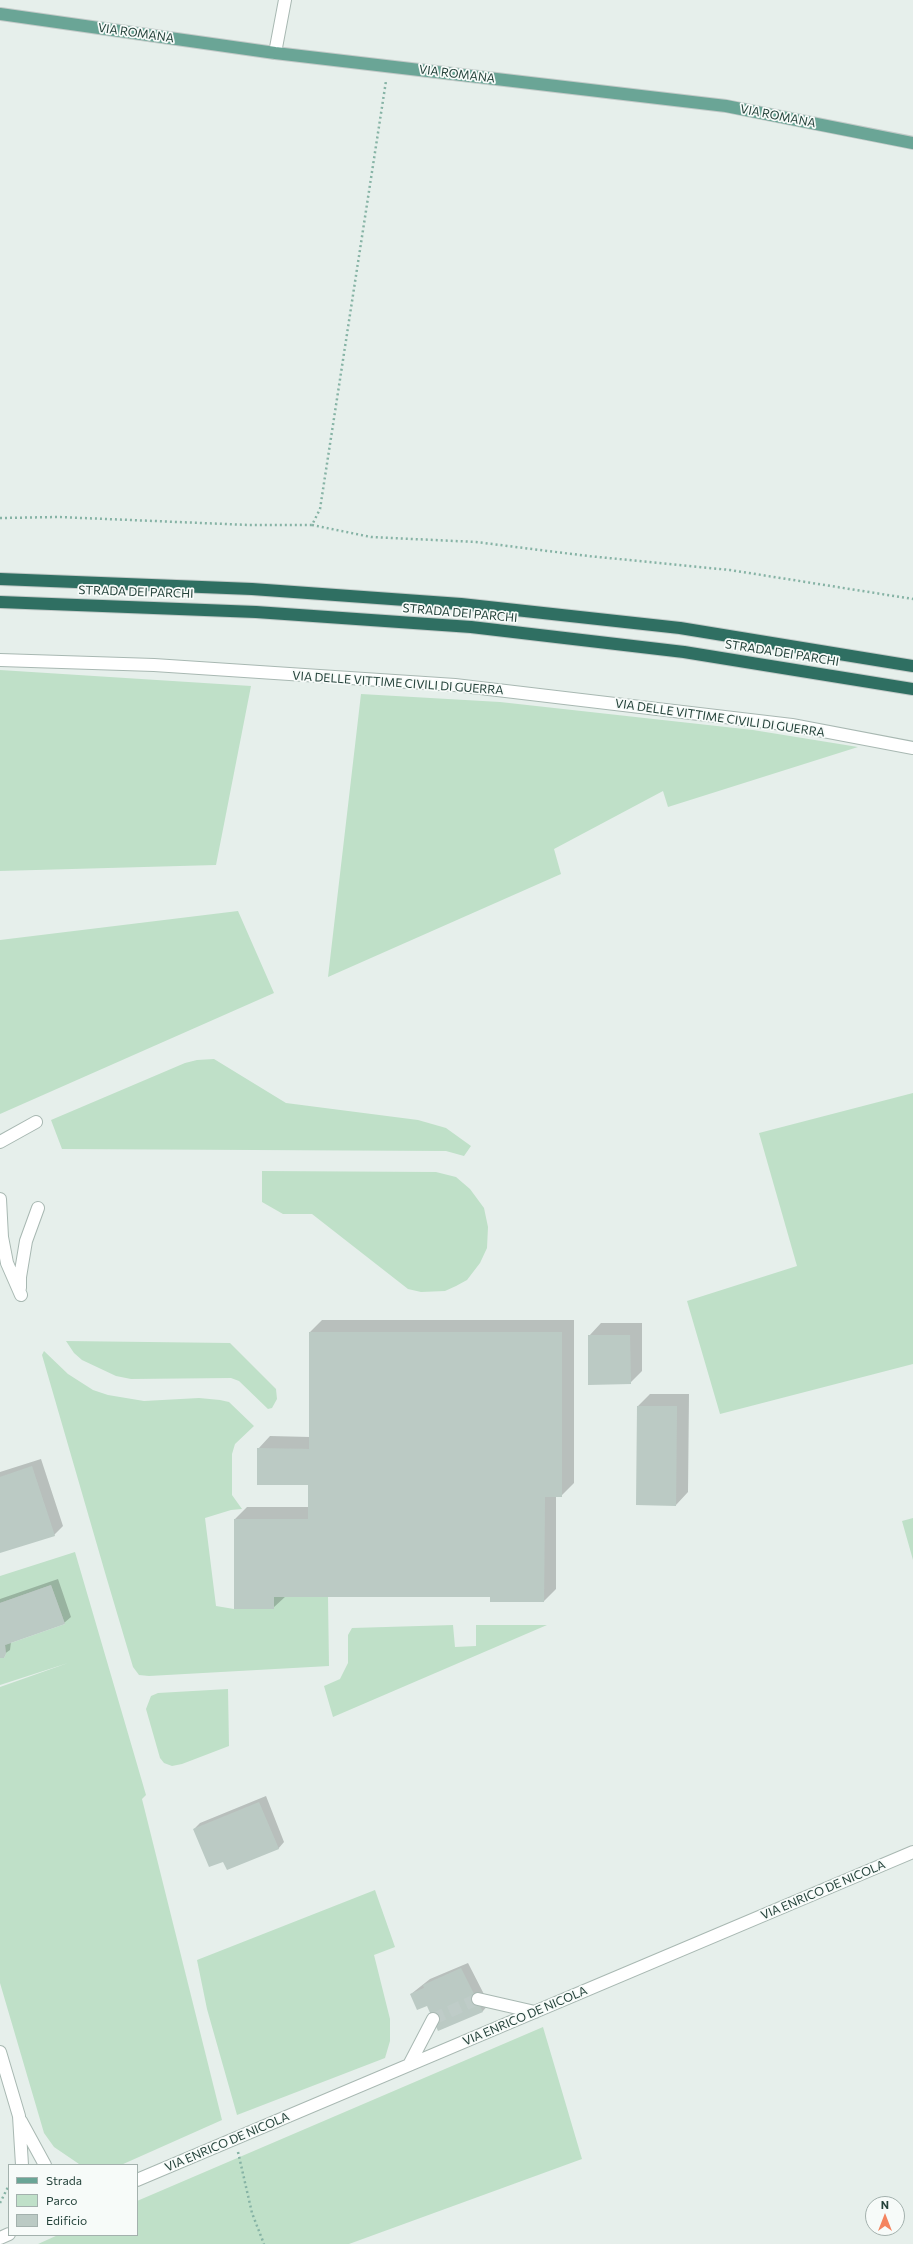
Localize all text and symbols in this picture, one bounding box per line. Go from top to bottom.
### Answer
street label: VIA ROMANA [97,21,175,45]
street label: VIA ROMANA [418,62,496,86]
street label: VIA ROMANA [739,102,817,130]
street label: STRADA DEI PARCHI [78,583,194,601]
street label: STRADA DEI PARCHI [402,601,518,625]
street label: STRADA DEI PARCHI [724,637,840,669]
street label: VIA DELLE VITTIME CIVILI DI GUERRA [292,668,504,698]
street label: VIA DELLE VITTIME CIVILI DI GUERRA [614,696,826,740]
street label: VIA ENRICO DE NICOLA [759,1857,887,1923]
street label: VIA ENRICO DE NICOLA [461,1983,589,2049]
street label: VIA ENRICO DE NICOLA [163,2109,291,2175]
legend [8,2164,138,2236]
text: Strada [46,2173,82,2187]
text: Parco [46,2193,78,2207]
north arrow [865,2196,905,2236]
text: N [881,2198,889,2211]
text: Edificio [46,2213,87,2227]

